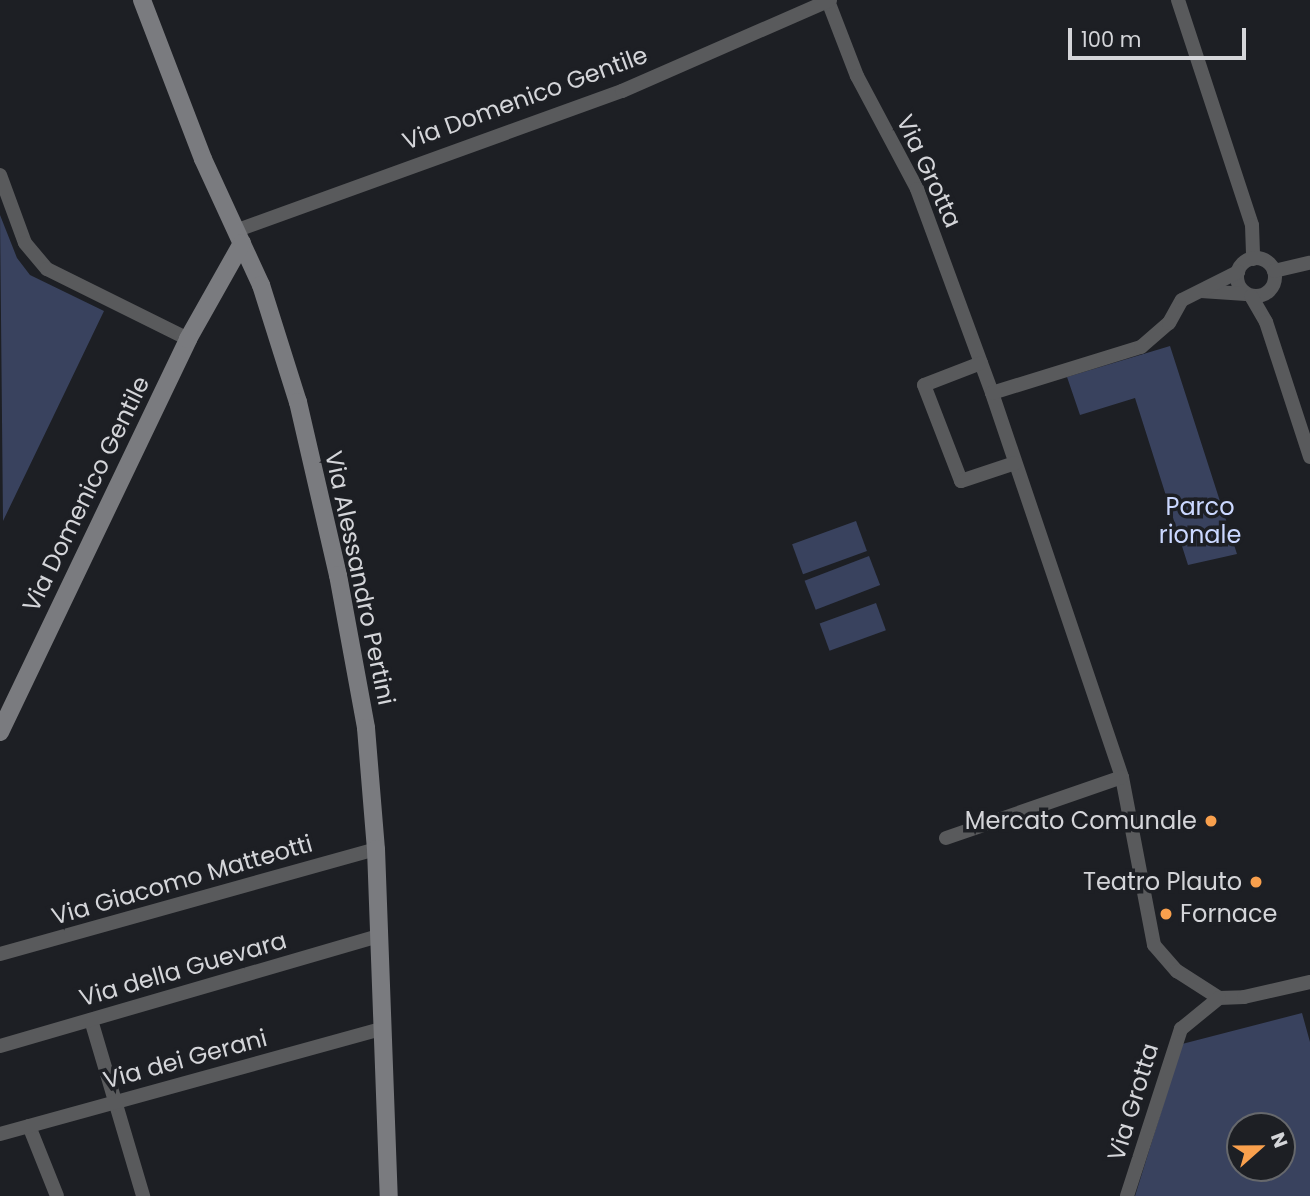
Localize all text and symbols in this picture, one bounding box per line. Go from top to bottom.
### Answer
scale bar [1072,14,1250,58]
text: 100 m [1081,25,1141,54]
street label: Via Domenico Gentile [399,40,651,156]
street label: Via Grotta [890,110,968,232]
street label: Via Domenico Gentile [16,371,156,617]
street label: Via Alessandro Pertini [319,448,401,708]
park label: Parco rionale [1159,493,1241,549]
place label: Mercato Comunale [965,807,1197,835]
marker: Mercato Comunale [1203,813,1219,829]
street label: Via Giacomo Matteotti [48,829,316,931]
place label: Teatro Plauto [1083,868,1242,896]
marker: Teatro Plauto [1248,874,1264,890]
place label: Fornace [1180,900,1277,928]
marker: Fornace [1158,906,1174,922]
street label: Via della Guevara [76,926,290,1012]
street label: Via dei Gerani [100,1023,270,1095]
street label: Via Grotta [1101,1040,1165,1164]
north arrow [1226,1112,1296,1182]
text: N [1264,1128,1294,1152]

